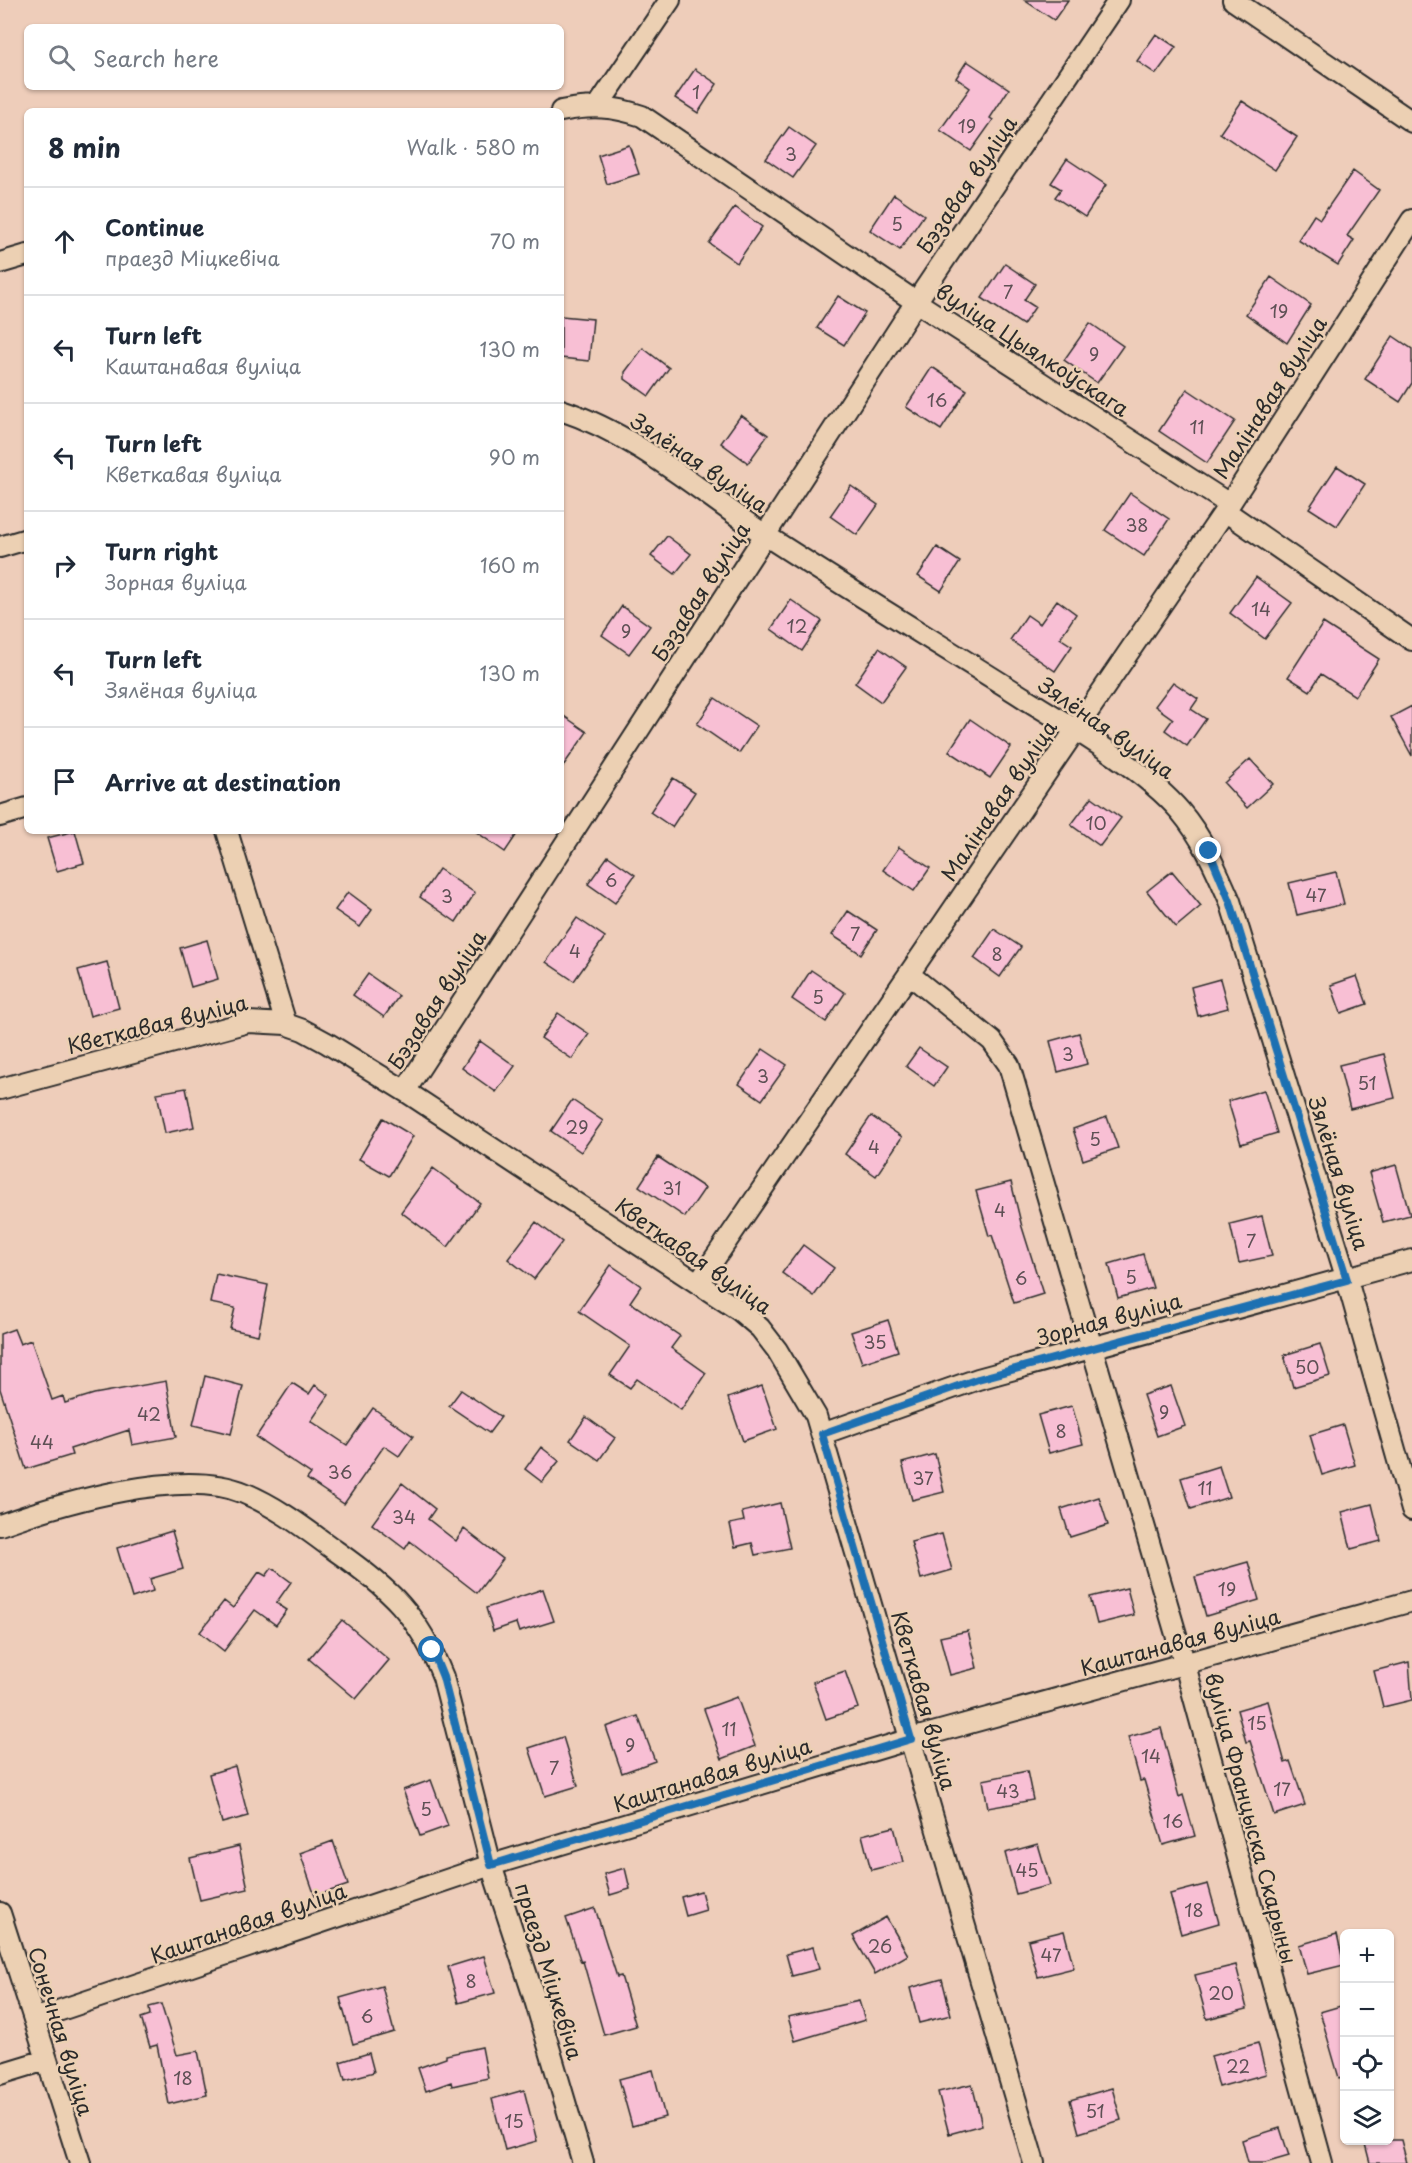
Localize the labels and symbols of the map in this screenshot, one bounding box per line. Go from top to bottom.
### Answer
house number: 1 [692,78,700,105]
street label: Бэзавая вуліца [908,108,1024,259]
house number: 19 [958,112,976,139]
house number: 3 [785,140,797,167]
house number: 5 [891,210,903,237]
street label: вуліца Цыялкоўскага [930,274,1137,424]
house number: 7 [1003,278,1013,305]
house number: 19 [1270,297,1288,324]
street label: Малінавая вуліца [1204,309,1334,485]
house number: 9 [1089,340,1099,367]
house number: 16 [927,386,947,413]
street label: Зялёная вуліца [625,404,775,520]
house number: 11 [1189,413,1205,440]
house number: 38 [1125,511,1149,538]
street label: Бэзавая вуліца [643,515,757,667]
house number: 14 [1251,595,1271,622]
house number: 12 [787,612,807,639]
house number: 9 [621,617,631,644]
street label: Зялёная вуліца [1032,668,1182,786]
street label: Малінавая вуліца [932,713,1064,887]
house number: 10 [1085,809,1107,836]
route end [1195,837,1221,863]
house number: 6 [605,866,617,893]
house number: 47 [1305,881,1327,908]
house number: 3 [441,882,453,909]
house number: 7 [850,920,860,947]
street label: Бэзавая вуліца [379,923,493,1075]
house number: 4 [569,937,581,964]
house number: 8 [991,940,1003,967]
house number: 5 [812,983,824,1010]
street label: Кветкавая вуліца [63,985,251,1061]
house number: 3 [1062,1040,1074,1067]
house number: 3 [757,1062,769,1089]
house number: 51 [1357,1069,1377,1096]
street label: Зялёная вуліца [1301,1092,1379,1254]
house number: 29 [566,1113,588,1140]
house number: 5 [1089,1125,1101,1152]
house number: 4 [868,1133,880,1160]
house number: 31 [663,1174,681,1201]
street label: Кветкавая вуліца [609,1189,779,1321]
house number: 4 [994,1196,1006,1223]
house number: 7 [1246,1227,1256,1254]
house number: 5 [1125,1263,1137,1290]
house number: 6 [1015,1264,1027,1291]
street label: Зорная вуліца [1033,1283,1185,1353]
house number: 35 [863,1328,887,1355]
house number: 50 [1295,1353,1319,1380]
house number: 9 [1159,1398,1169,1425]
house number: 42 [137,1400,161,1427]
house number: 8 [1055,1417,1067,1444]
house number: 44 [30,1428,54,1455]
house number: 36 [328,1458,352,1485]
house number: 37 [912,1464,934,1491]
house number: 11 [1197,1474,1213,1501]
house number: 34 [392,1503,416,1530]
house number: 19 [1218,1575,1236,1602]
street label: Каштанавая вуліца [1076,1599,1284,1683]
street label: Кветкавая вуліца [884,1606,966,1794]
route start [418,1636,444,1662]
street label: вуліца Францыска Скарыны [1198,1669,1306,1967]
house number: 15 [1247,1709,1267,1736]
house number: 11 [721,1715,737,1742]
street label: Каштанавая вуліца [609,1729,815,1819]
house number: 9 [625,1731,635,1758]
house number: 14 [1141,1742,1161,1769]
house number: 7 [549,1754,559,1781]
house number: 17 [1273,1775,1291,1802]
house number: 43 [996,1777,1020,1804]
house number: 5 [420,1795,432,1822]
house number: 16 [1163,1807,1183,1834]
house number: 45 [1016,1856,1039,1883]
street label: Каштанавая вуліца [146,1873,351,1971]
street label: праезд Міцкевіча [508,1879,592,2064]
house number: 18 [1184,1896,1204,1923]
house number: 26 [868,1932,892,1959]
house number: 47 [1040,1941,1062,1968]
street label: Сонечная вуліца [21,1943,103,2120]
house number: 8 [465,1967,477,1994]
house number: 20 [1208,1979,1234,2006]
house number: 6 [361,2002,373,2029]
house number: 22 [1226,2052,1250,2079]
house number: 18 [173,2064,193,2091]
house number: 51 [1085,2097,1105,2124]
house number: 15 [504,2107,524,2134]

